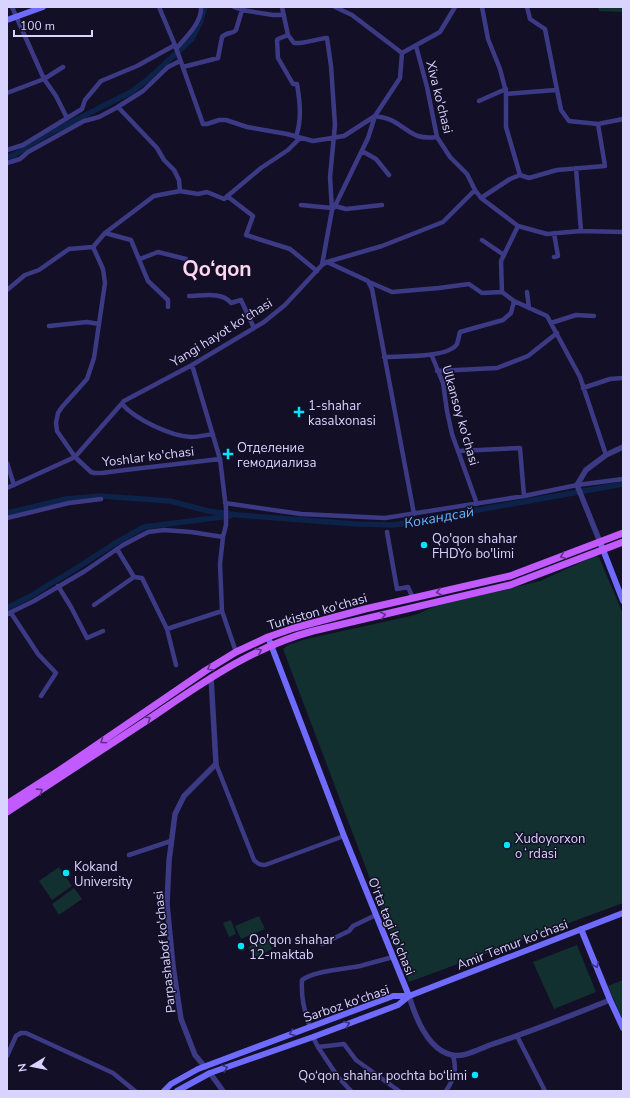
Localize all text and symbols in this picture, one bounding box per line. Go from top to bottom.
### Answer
scale bar [14,12,92,38]
text: 100 m [20,18,55,34]
street label: Xiva ko'chasi [421,59,457,135]
district label: Qo‘qon [182,255,252,283]
street label: Yangi hayot ko'chasi [166,294,276,372]
street label: Ulkansoy ko'chasi [437,363,483,467]
place label: 1-shahar kasalxonasi [308,397,376,430]
marker: 1-shahar kasalxonasi [293,406,305,418]
place label: Отделение гемодиализа [237,439,316,472]
street label: Yoshlar ko'chasi [100,442,195,472]
marker: Отделение гемодиализа [222,448,234,460]
water label: Кокандсай [403,502,475,533]
place label: Qo'qon shahar FHDYo bo'limi [432,530,517,563]
marker: Qo'qon shahar FHDYo bo'limi [419,540,429,550]
one-way arrow [560,551,567,559]
one-way arrow [436,588,442,596]
street label: Turkiston ko'chasi [265,589,369,635]
one-way arrow [380,611,386,619]
one-way arrow [254,648,262,656]
one-way arrow [207,663,214,670]
one-way arrow [144,716,151,724]
one-way arrow [100,736,107,744]
one-way arrow [35,789,42,796]
place label: Xudoyorxon oʻrdasi [515,830,585,863]
marker: Xudoyorxon oʻrdasi [502,840,512,850]
place label: Kokand University [74,858,133,891]
marker: Kokand University [61,868,71,878]
street label: O'rta tagi ko'chasi [363,875,419,978]
street label: Parpashabof ko'chasi [150,890,180,1014]
street label: Amir Temur ko'chasi [454,915,571,974]
place label: Qo'qon shahar 12-maktab [249,931,334,964]
marker: Qo'qon shahar 12-maktab [236,941,246,951]
one-way arrow [591,962,599,969]
street label: Sarboz ko'chasi [301,981,392,1027]
one-way arrow [343,1021,350,1029]
one-way arrow [289,1029,296,1037]
north arrow [12,1046,52,1086]
text: N [15,1062,31,1073]
one-way arrow [221,1064,228,1073]
place label: Qo‘qon shahar pochta bo‘limi [298,1067,467,1085]
marker: Qo‘qon shahar pochta bo‘limi [470,1070,480,1080]

